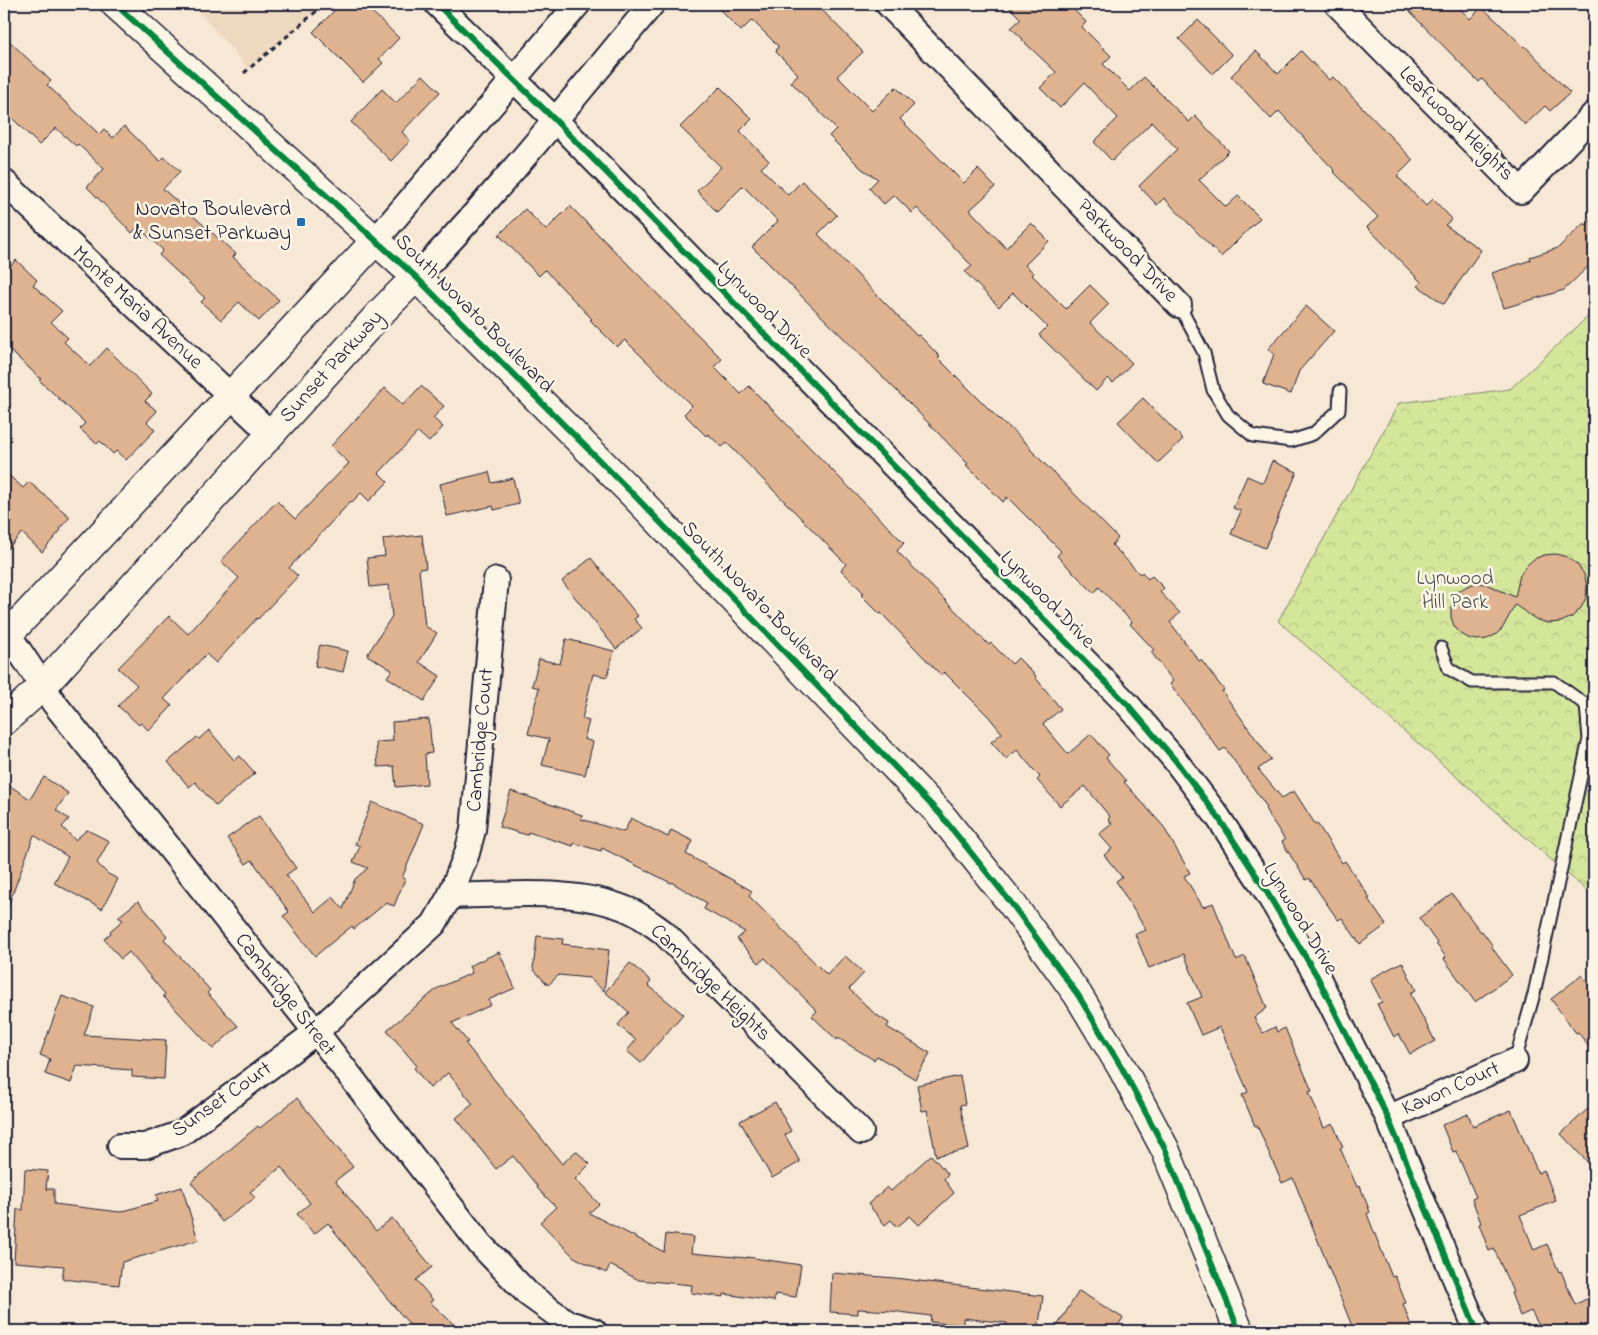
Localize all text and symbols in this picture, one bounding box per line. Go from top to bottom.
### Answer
street label: Leafwood Heights [1390,59,1521,190]
street label: Parkwood Drive [1070,192,1185,310]
place label: Novato Boulevard & Sunset Parkway [133,195,291,251]
marker: Novato Boulevard & Sunset Parkway [295,216,307,228]
street label: South Novato Boulevard [388,228,560,400]
street label: Monte Maria Avenue [65,239,210,377]
street label: Lynwood Drive [708,254,819,368]
street label: Sunset Parkway [273,304,392,431]
street label: South Novato Boulevard [674,515,844,690]
street label: Lynwood Drive [991,544,1102,658]
park label: Lynwood Hill Park [1416,564,1494,618]
street label: Cambridge Court [460,667,504,813]
street label: Lynwood Drive [1253,857,1346,982]
street label: Cambridge Heights [641,917,777,1050]
street label: Cambridge Street [226,927,343,1064]
street label: Sunset Court [166,1054,278,1146]
street label: Kavon Court [1397,1054,1505,1124]

